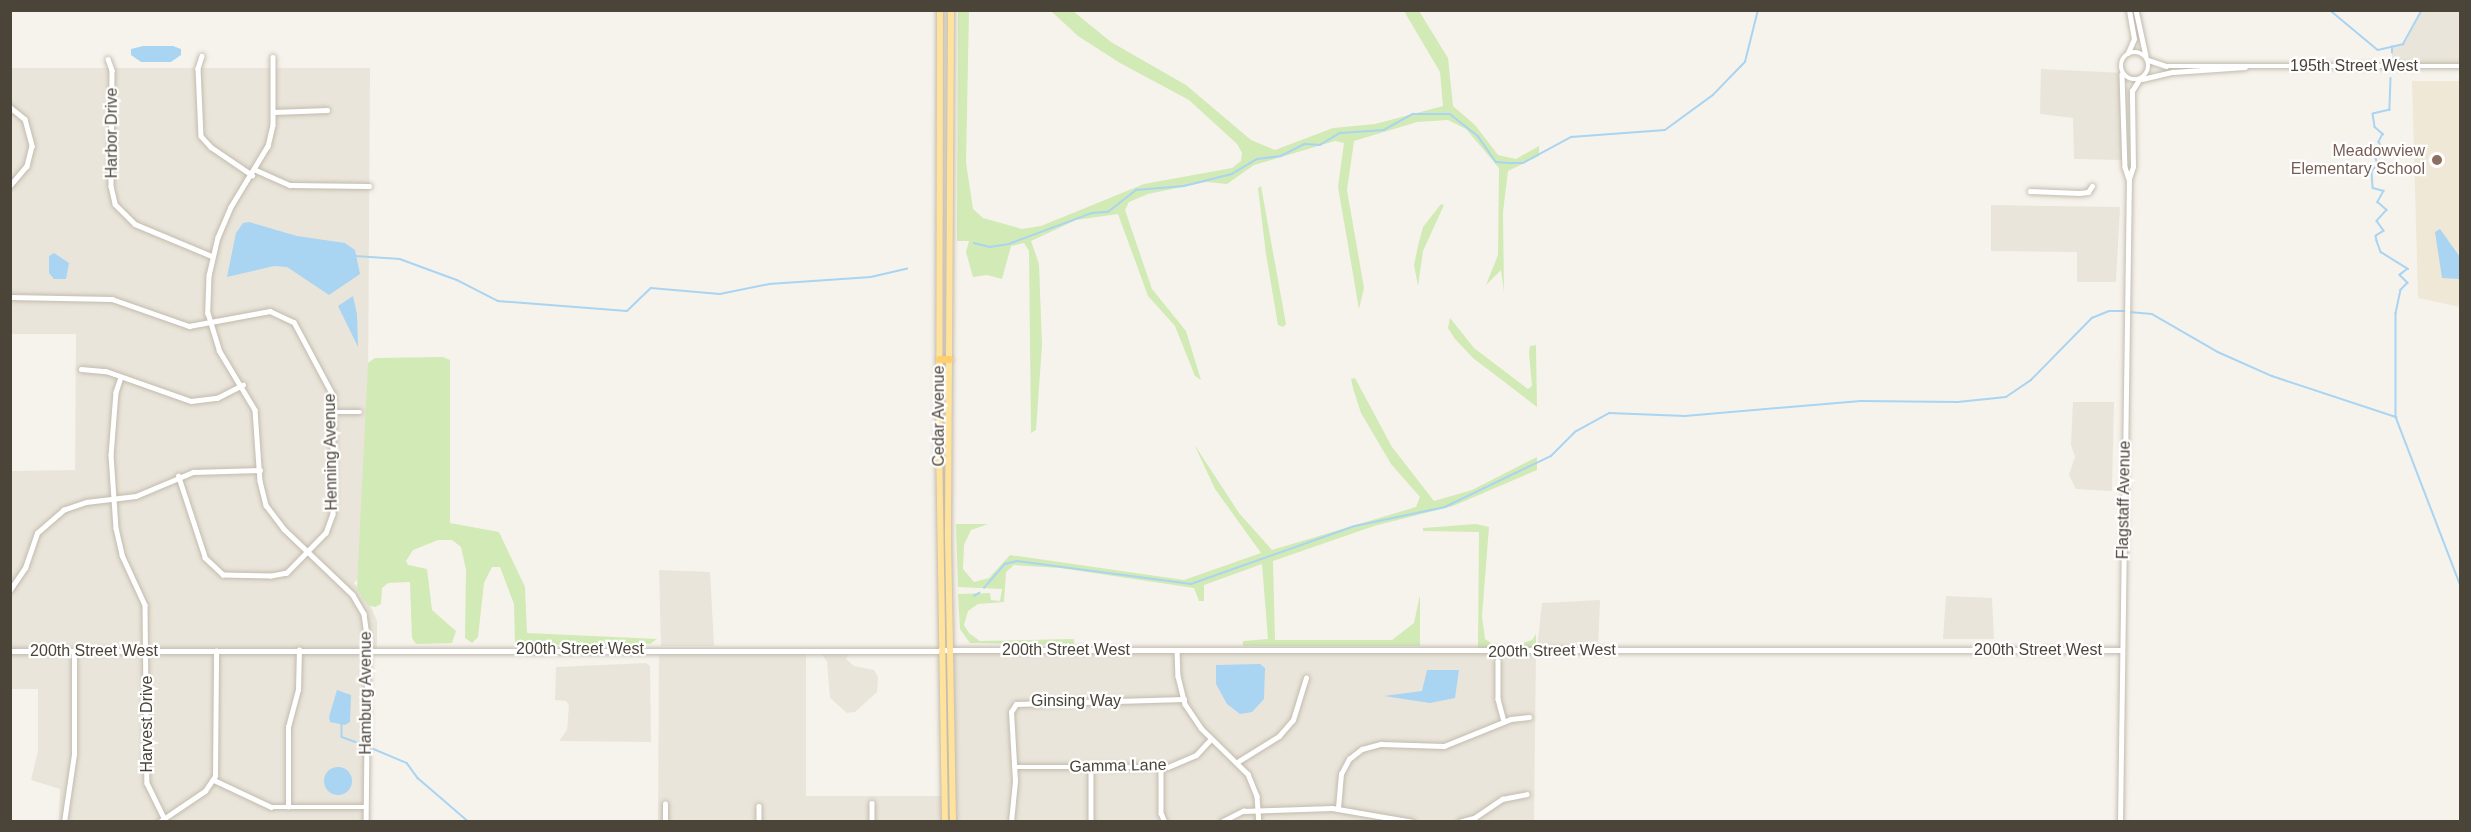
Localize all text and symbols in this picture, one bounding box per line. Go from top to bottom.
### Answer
street label: 195th Street West [2290,56,2418,76]
street label: Harbor Drive [102,88,122,178]
place label: Meadowview Elementary School [2291,141,2425,179]
marker: Meadowview Elementary School [2430,153,2444,167]
street label: Cedar Avenue [929,365,949,467]
street label: Henning Avenue [320,393,342,511]
street label: Flagstaff Avenue [2113,440,2135,560]
street label: Hamburg Avenue [356,631,376,755]
street label: 200th Street West [516,639,644,659]
street label: 200th Street West [1002,640,1130,660]
street label: 200th Street West [1488,640,1616,662]
street label: 200th Street West [1974,640,2102,660]
street label: 200th Street West [30,641,158,661]
street label: Harvest Drive [137,676,157,772]
street label: Ginsing Way [1031,691,1121,711]
street label: Gamma Lane [1069,756,1167,776]

